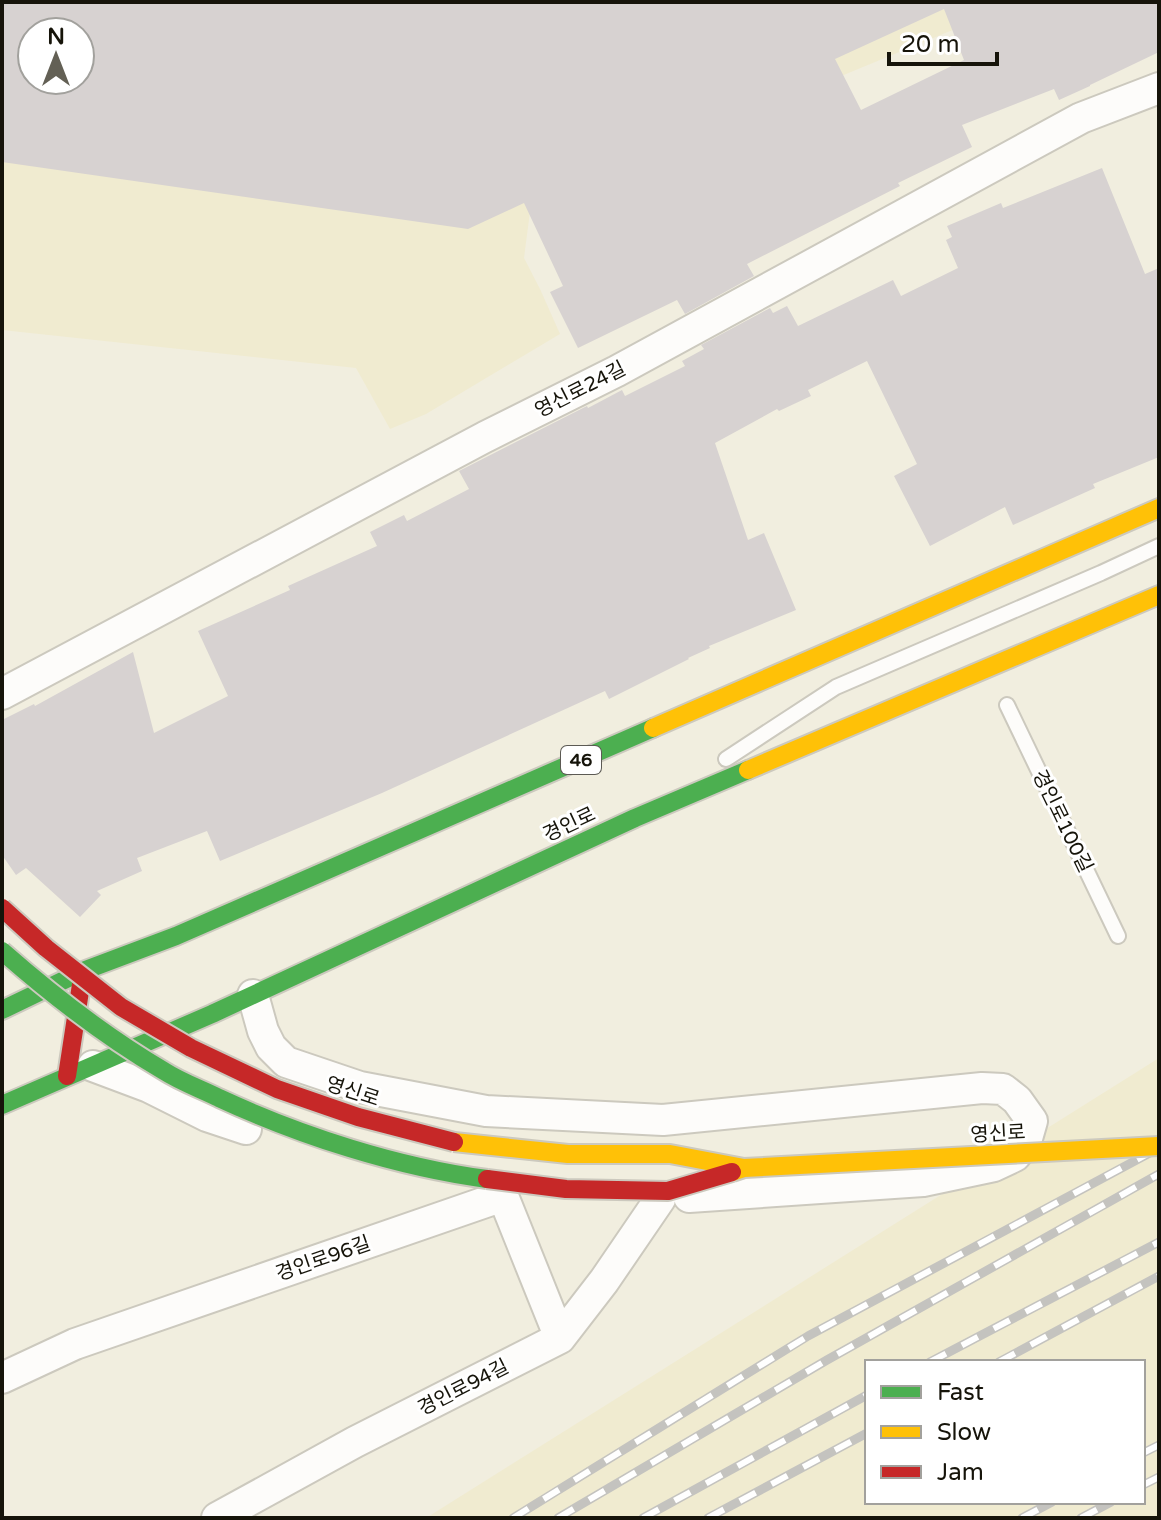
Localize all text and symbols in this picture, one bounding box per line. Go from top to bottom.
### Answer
north arrow [16,16,96,96]
scale bar [889,16,997,66]
text: N [47,24,65,50]
text: 20 m [901,30,959,59]
street label: 영신로24길 [531,357,630,423]
road number: 46 [561,746,601,774]
street label: 경인로100길 [1027,766,1097,877]
street label: 경인로 [539,802,600,847]
street label: 영신로 [323,1072,383,1112]
street label: 영신로 [970,1121,1026,1147]
street label: 경인로96길 [273,1232,374,1286]
street label: 경인로94길 [414,1355,513,1421]
legend [865,1360,1145,1504]
text: Fast [937,1378,984,1407]
text: Slow [937,1418,991,1447]
text: Jam [937,1458,984,1487]

